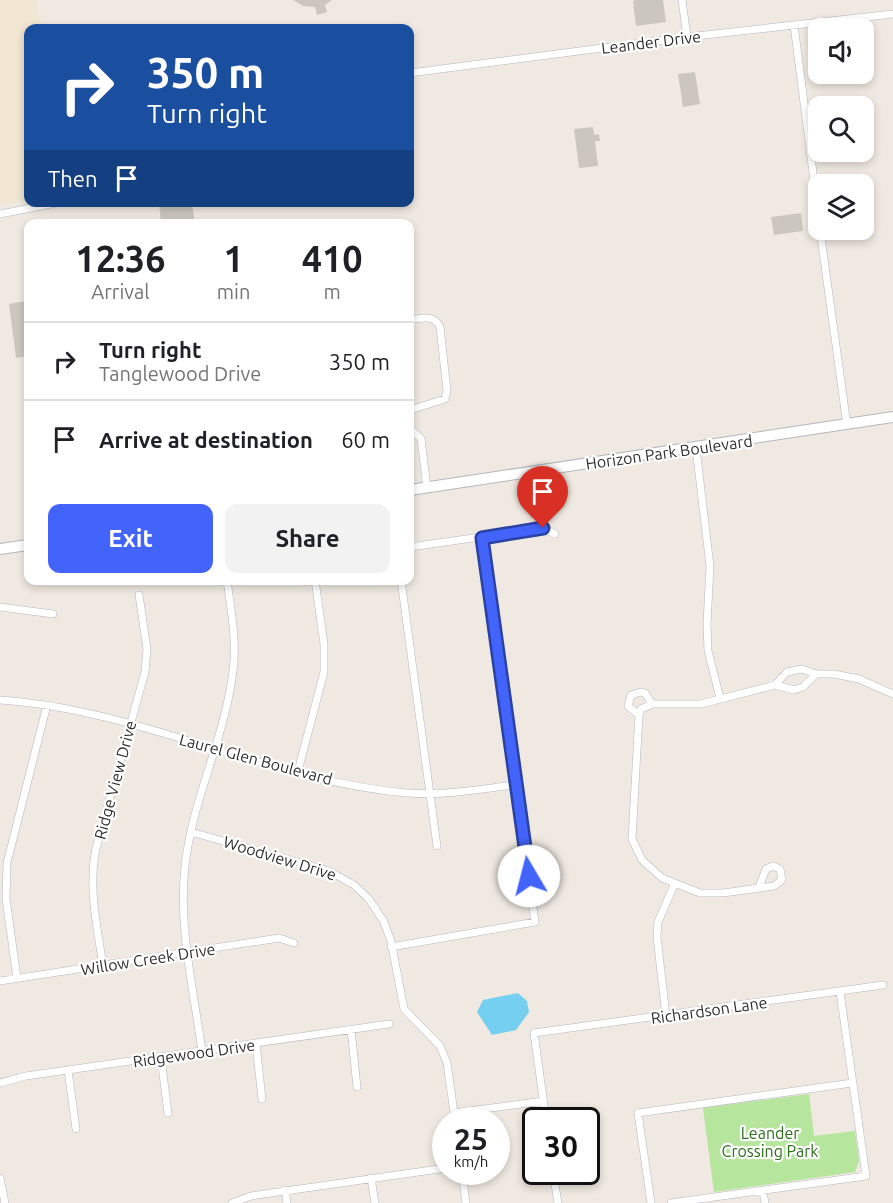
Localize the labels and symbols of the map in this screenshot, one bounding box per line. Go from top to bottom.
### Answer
street label: Leander Drive [600,27,702,57]
street label: Horizon Park Boulevard [584,431,754,473]
pin [517,466,568,528]
street label: Ridge View Drive [90,719,140,841]
street label: Laurel Glen Boulevard [177,730,335,788]
street label: Woodview Drive [221,832,339,884]
position arrow [497,844,561,908]
street label: Willow Creek Drive [79,939,217,979]
street label: Richardson Lane [650,993,768,1027]
street label: Ridgewood Drive [132,1036,256,1070]
speed limit sign: 30 [522,1107,600,1185]
park label: Leander Crossing Park [722,1124,818,1160]

